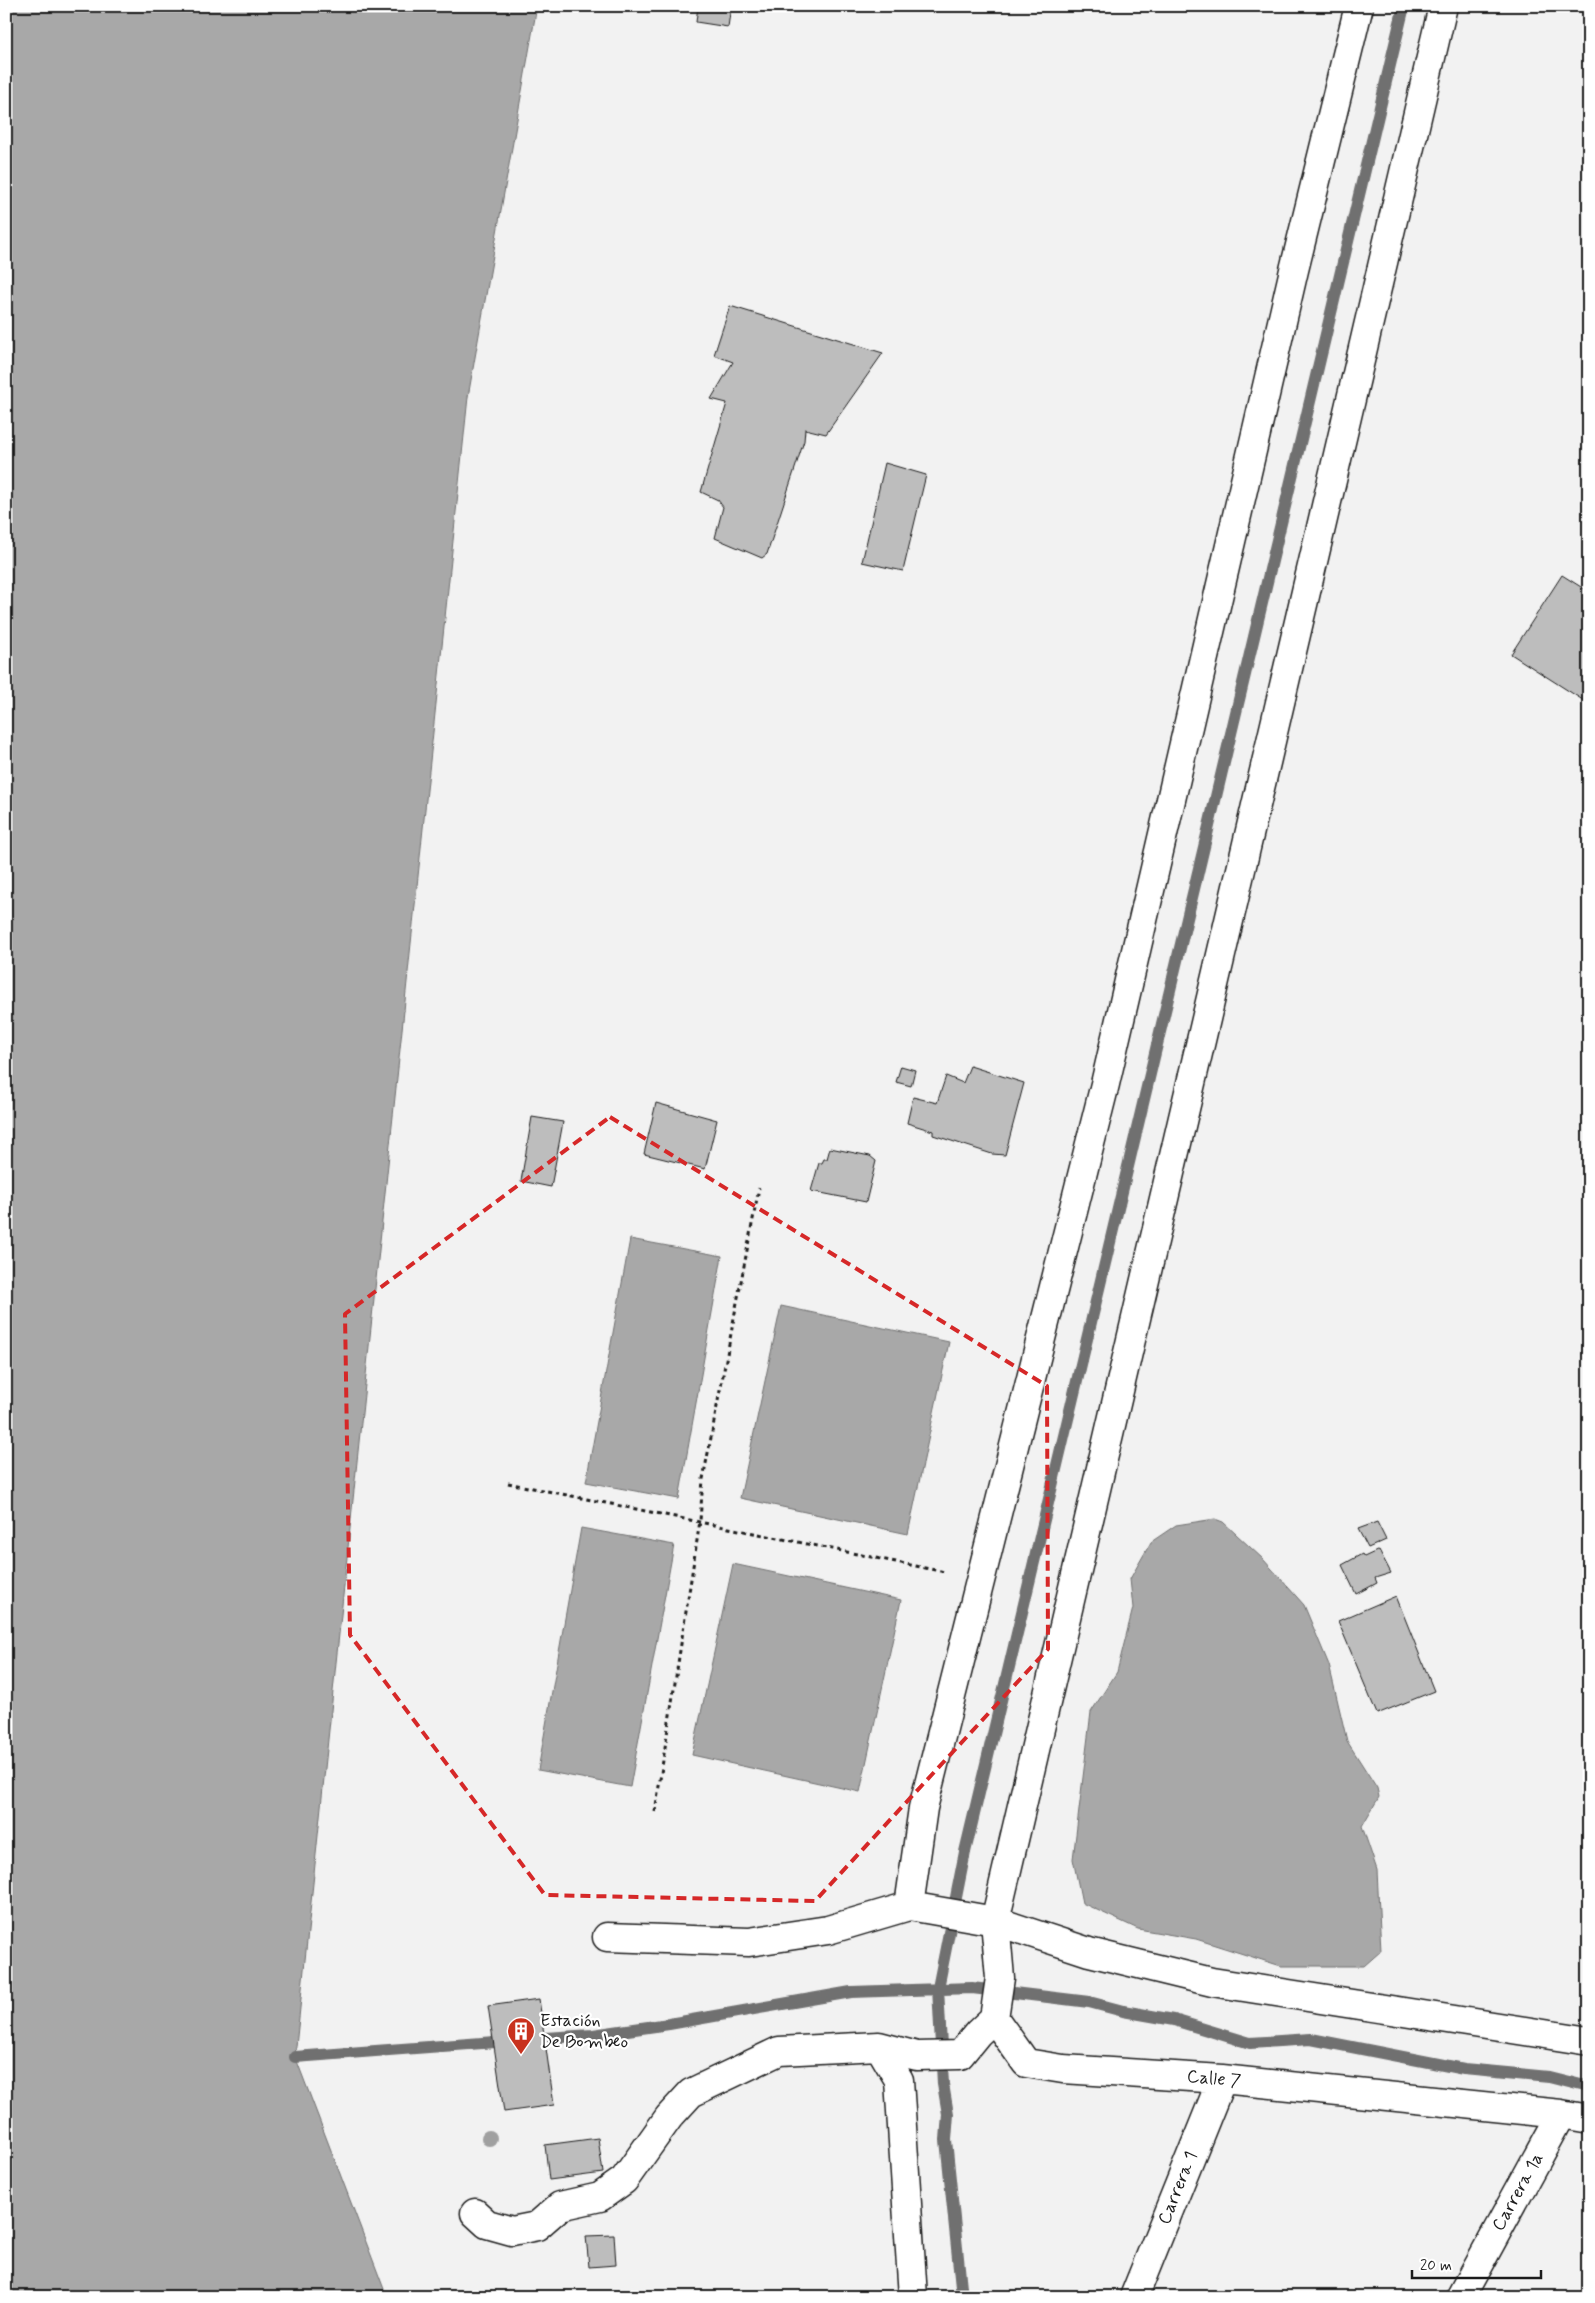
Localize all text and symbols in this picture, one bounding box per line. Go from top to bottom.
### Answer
place label: Estación De Bombeo [540,2009,628,2054]
building icon: Estación De Bombeo [506,2016,536,2055]
street label: Calle 7 [1186,2065,1242,2093]
street label: Carrera 1 [1152,2148,1204,2228]
street label: Carrera 1a [1487,2149,1549,2235]
scale bar [1412,2248,1541,2280]
text: 20 m [1420,2256,1452,2276]

